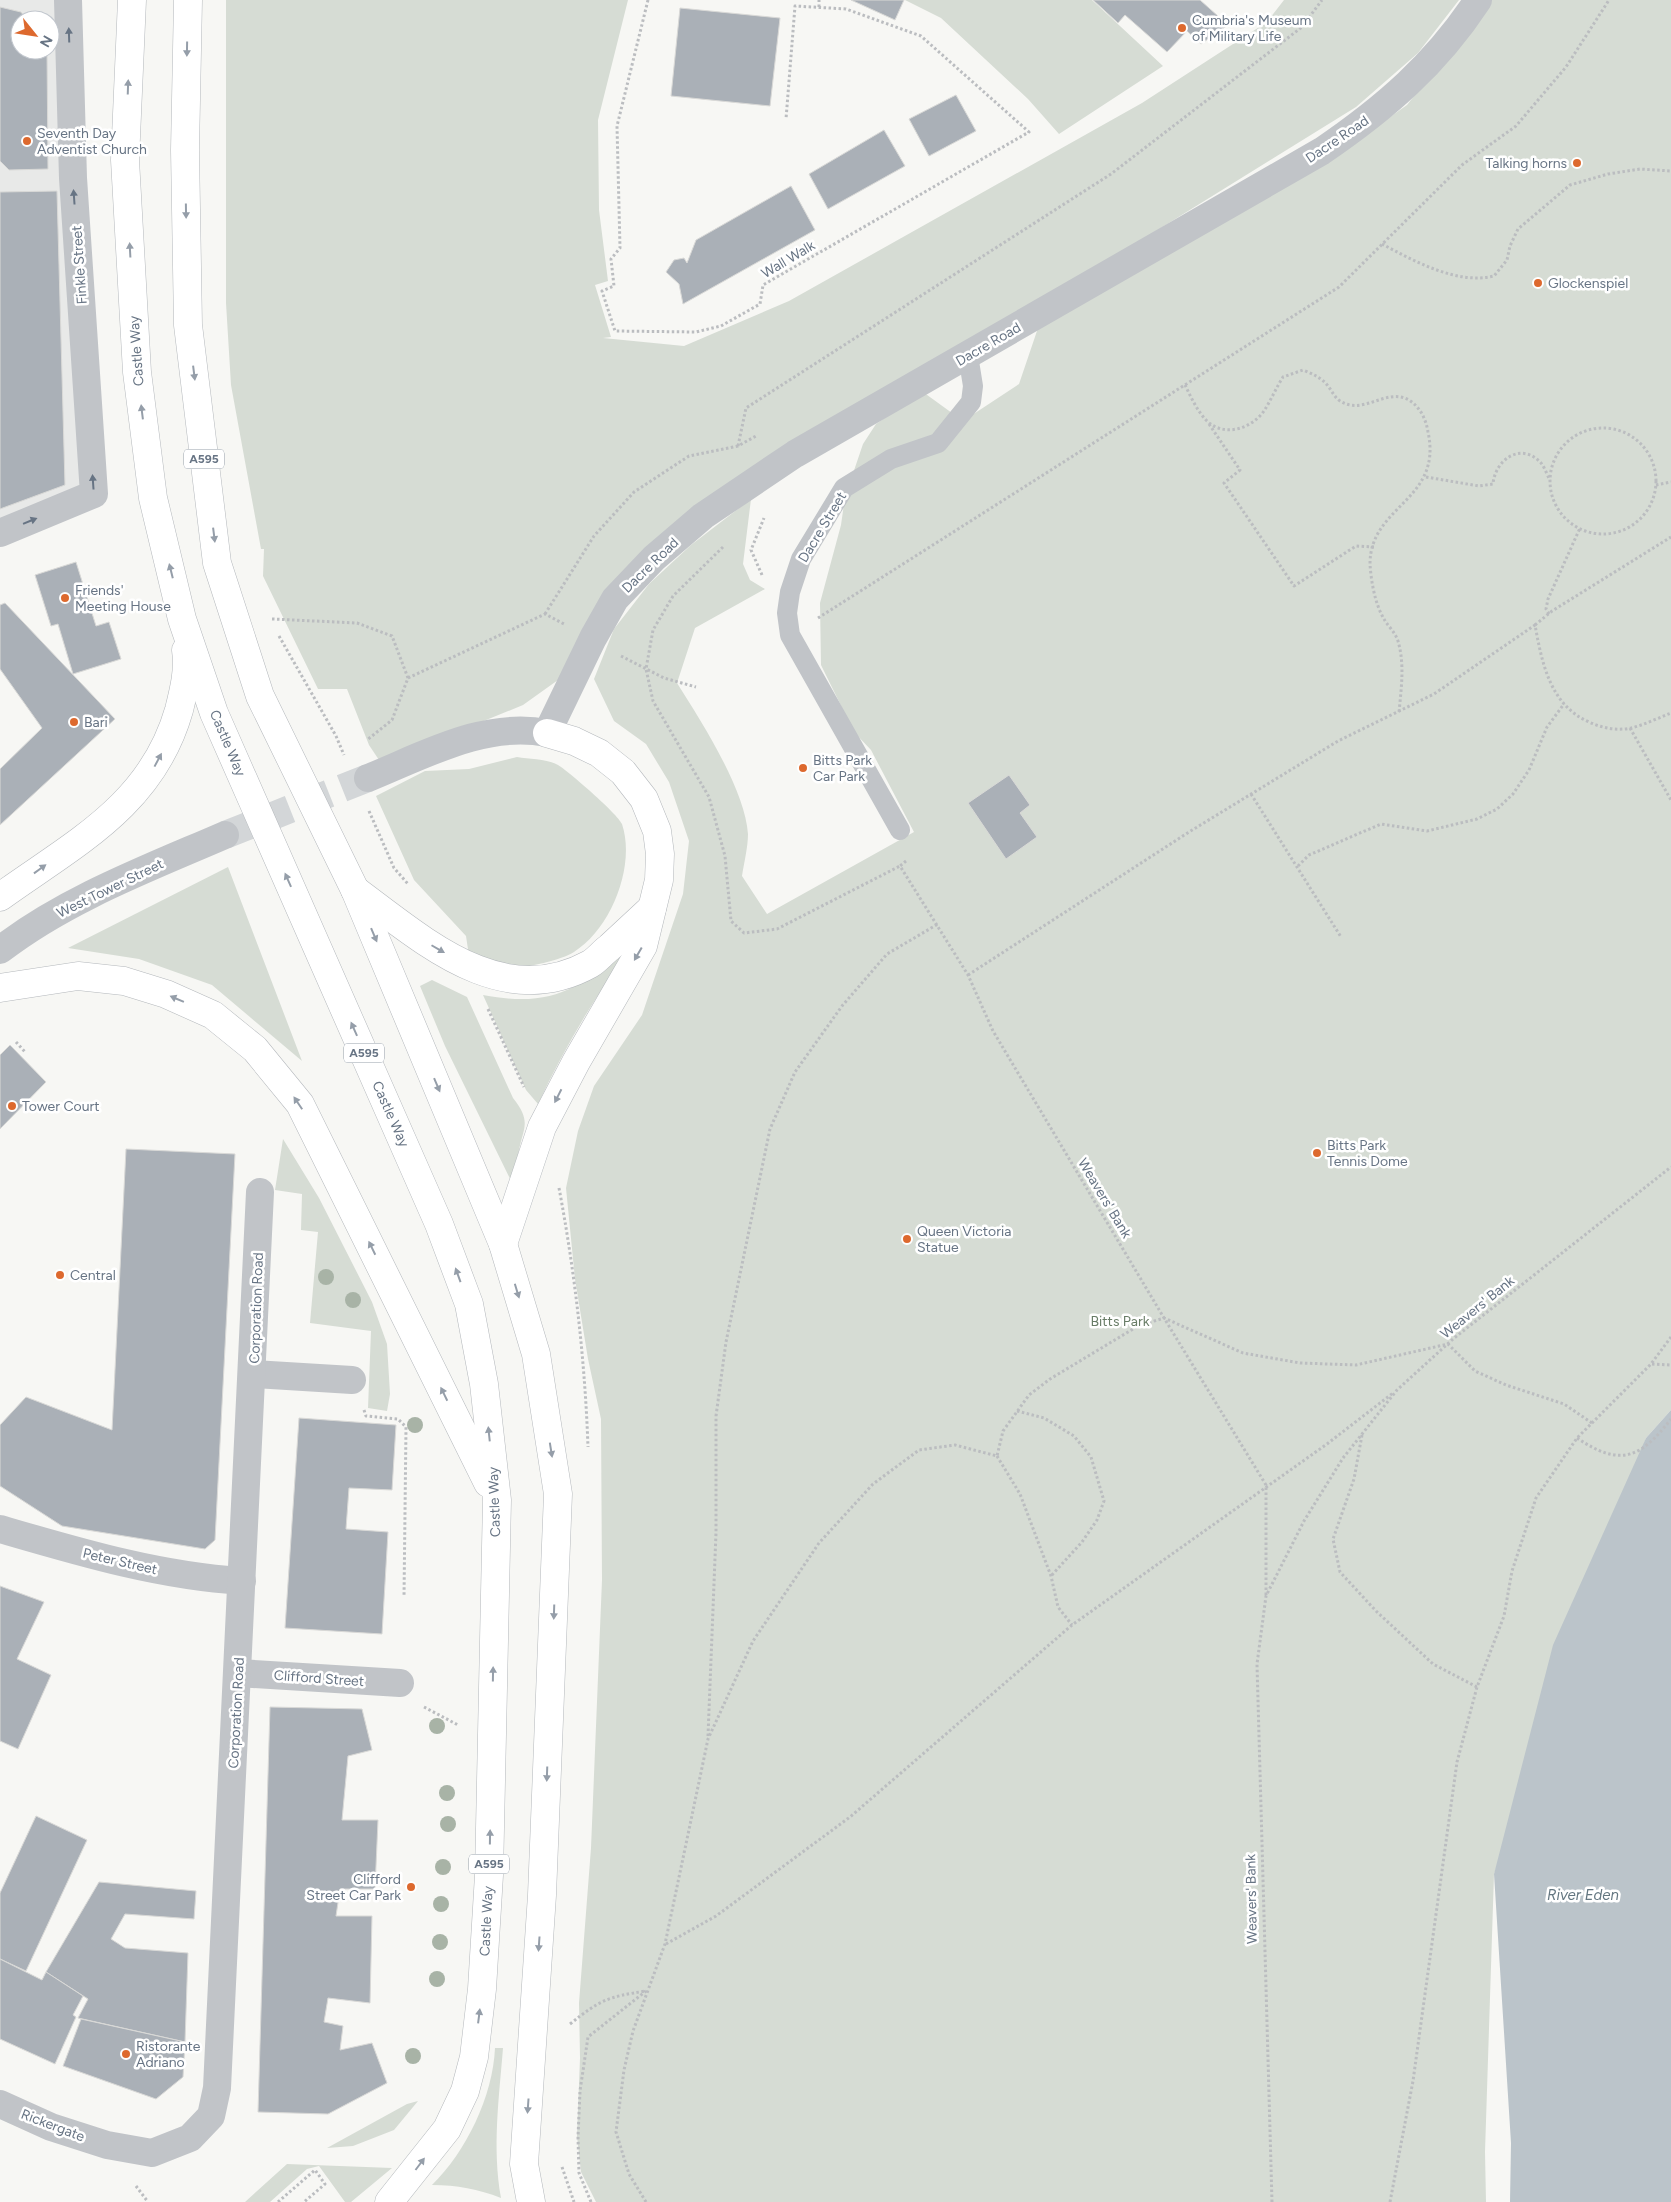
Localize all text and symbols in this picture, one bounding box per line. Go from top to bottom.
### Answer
north arrow [10,10,60,60]
place label: Cumbria's Museum of Military Life [1192,12,1312,45]
marker: Cumbria's Museum of Military Life [1176,22,1188,34]
one-way arrow [64,27,72,43]
text: N [36,32,56,50]
one-way arrow [183,41,191,57]
one-way arrow [125,79,133,95]
street label: Dacre Road [1303,112,1372,167]
place label: Seventh Day Adventist Church [37,125,147,158]
marker: Seventh Day Adventist Church [21,135,33,147]
place label: Talking horns [1485,155,1567,172]
marker: Talking horns [1571,157,1583,169]
one-way arrow [70,189,78,205]
one-way arrow [182,203,190,219]
street label: Finkle Street [68,225,91,305]
street label: Wall Walk [758,237,818,282]
one-way arrow [126,241,134,257]
place label: Glockenspiel [1548,275,1628,292]
marker: Glockenspiel [1532,277,1544,289]
street label: Castle Way [126,315,147,387]
street label: Dacre Road [953,319,1024,370]
one-way arrow [190,366,198,382]
one-way arrow [138,403,146,419]
road number: A595 [184,449,224,468]
one-way arrow [88,474,96,490]
street label: Dacre Street [795,489,850,566]
one-way arrow [23,517,38,525]
one-way arrow [210,527,218,543]
street label: Dacre Road [618,534,682,597]
one-way arrow [167,564,175,579]
place label: Friends' Meeting House [75,582,171,615]
marker: Friends' Meeting House [59,592,71,604]
street label: Castle Way [206,707,249,780]
place label: Bari [84,714,108,731]
marker: Bari [68,716,80,728]
place label: Bitts Park Car Park [813,752,872,785]
one-way arrow [154,753,162,767]
marker: Bitts Park Car Park [797,762,809,774]
street label: West Tower Street [54,855,166,922]
one-way arrow [33,864,47,874]
one-way arrow [284,873,292,887]
one-way arrow [371,928,379,942]
one-way arrow [431,945,444,954]
one-way arrow [634,947,642,962]
one-way arrow [170,995,185,1003]
one-way arrow [349,1022,357,1036]
road number: A595 [344,1044,384,1062]
one-way arrow [433,1078,441,1092]
street label: Castle Way [368,1079,413,1150]
one-way arrow [554,1089,562,1103]
one-way arrow [294,1096,303,1110]
place label: Tower Court [22,1098,100,1115]
marker: Tower Court [6,1100,18,1112]
place label: Bitts Park Tennis Dome [1327,1137,1408,1170]
marker: Bitts Park Tennis Dome [1311,1147,1323,1159]
street label: Weavers' Bank [1074,1155,1135,1241]
place label: Queen Victoria Statue [917,1223,1011,1256]
marker: Queen Victoria Statue [901,1233,913,1245]
one-way arrow [368,1241,376,1255]
street label: Corporation Road [246,1252,267,1364]
place label: Central [70,1267,116,1284]
one-way arrow [454,1267,462,1282]
marker: Central [54,1269,66,1281]
street label: Weavers' Bank [1437,1272,1518,1342]
one-way arrow [514,1284,522,1299]
park label: Bitts Park [1091,1313,1150,1330]
one-way arrow [440,1386,448,1401]
one-way arrow [485,1426,493,1442]
one-way arrow [548,1442,556,1458]
street label: Castle Way [485,1466,504,1538]
street label: Peter Street [81,1545,159,1578]
one-way arrow [549,1604,557,1620]
street label: Corporation Road [225,1657,248,1769]
one-way arrow [489,1666,497,1682]
street label: Clifford Street [273,1667,365,1690]
one-way arrow [543,1766,551,1782]
one-way arrow [486,1828,494,1844]
street label: Weavers' Bank [1242,1854,1261,1944]
road number: A595 [469,1855,509,1874]
place label: Clifford Street Car Park [306,1871,401,1904]
marker: Clifford Street Car Park [405,1881,417,1893]
street label: Castle Way [476,1885,497,1957]
water label: River Eden [1547,1886,1619,1904]
one-way arrow [534,1936,542,1952]
one-way arrow [475,2008,483,2024]
place label: Ristorante Adriano [136,2038,201,2071]
marker: Ristorante Adriano [120,2048,132,2060]
one-way arrow [523,2098,531,2114]
street label: Rickergate [19,2106,87,2146]
one-way arrow [415,2157,425,2171]

